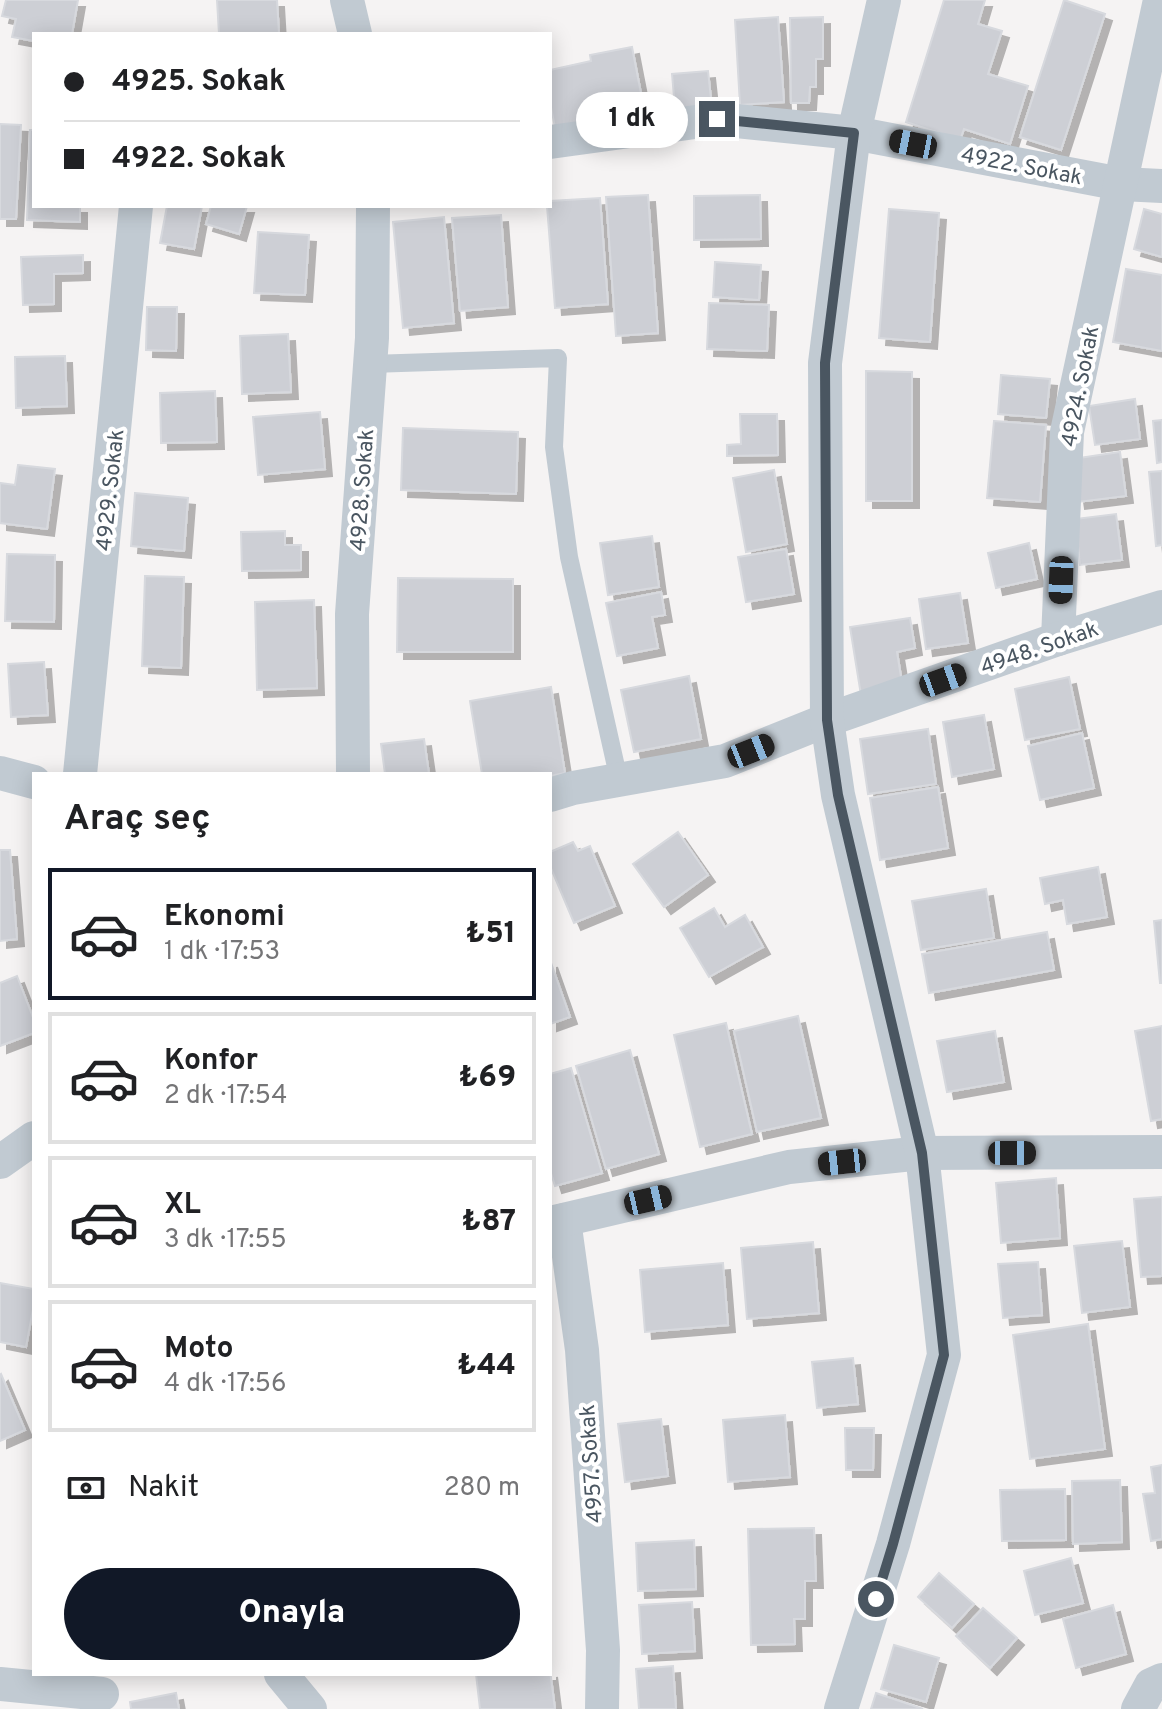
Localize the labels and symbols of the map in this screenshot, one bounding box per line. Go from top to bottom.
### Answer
callout: 1 dk [577,91,689,147]
route end [699,101,735,137]
car [887,128,939,160]
street label: 4922. Sokak [959,142,1084,192]
street label: 4924. Sokak [1056,324,1106,449]
street label: 4929. Sokak [92,428,131,553]
street label: 4928. Sokak [346,428,381,552]
car [1048,556,1074,604]
street label: 4948. Sokak [977,617,1102,682]
car [916,661,970,699]
car [724,731,778,771]
car [988,1141,1036,1165]
car [817,1148,867,1176]
car [622,1183,674,1217]
street label: 4957. Sokak [575,1404,610,1524]
route start [858,1581,894,1617]

